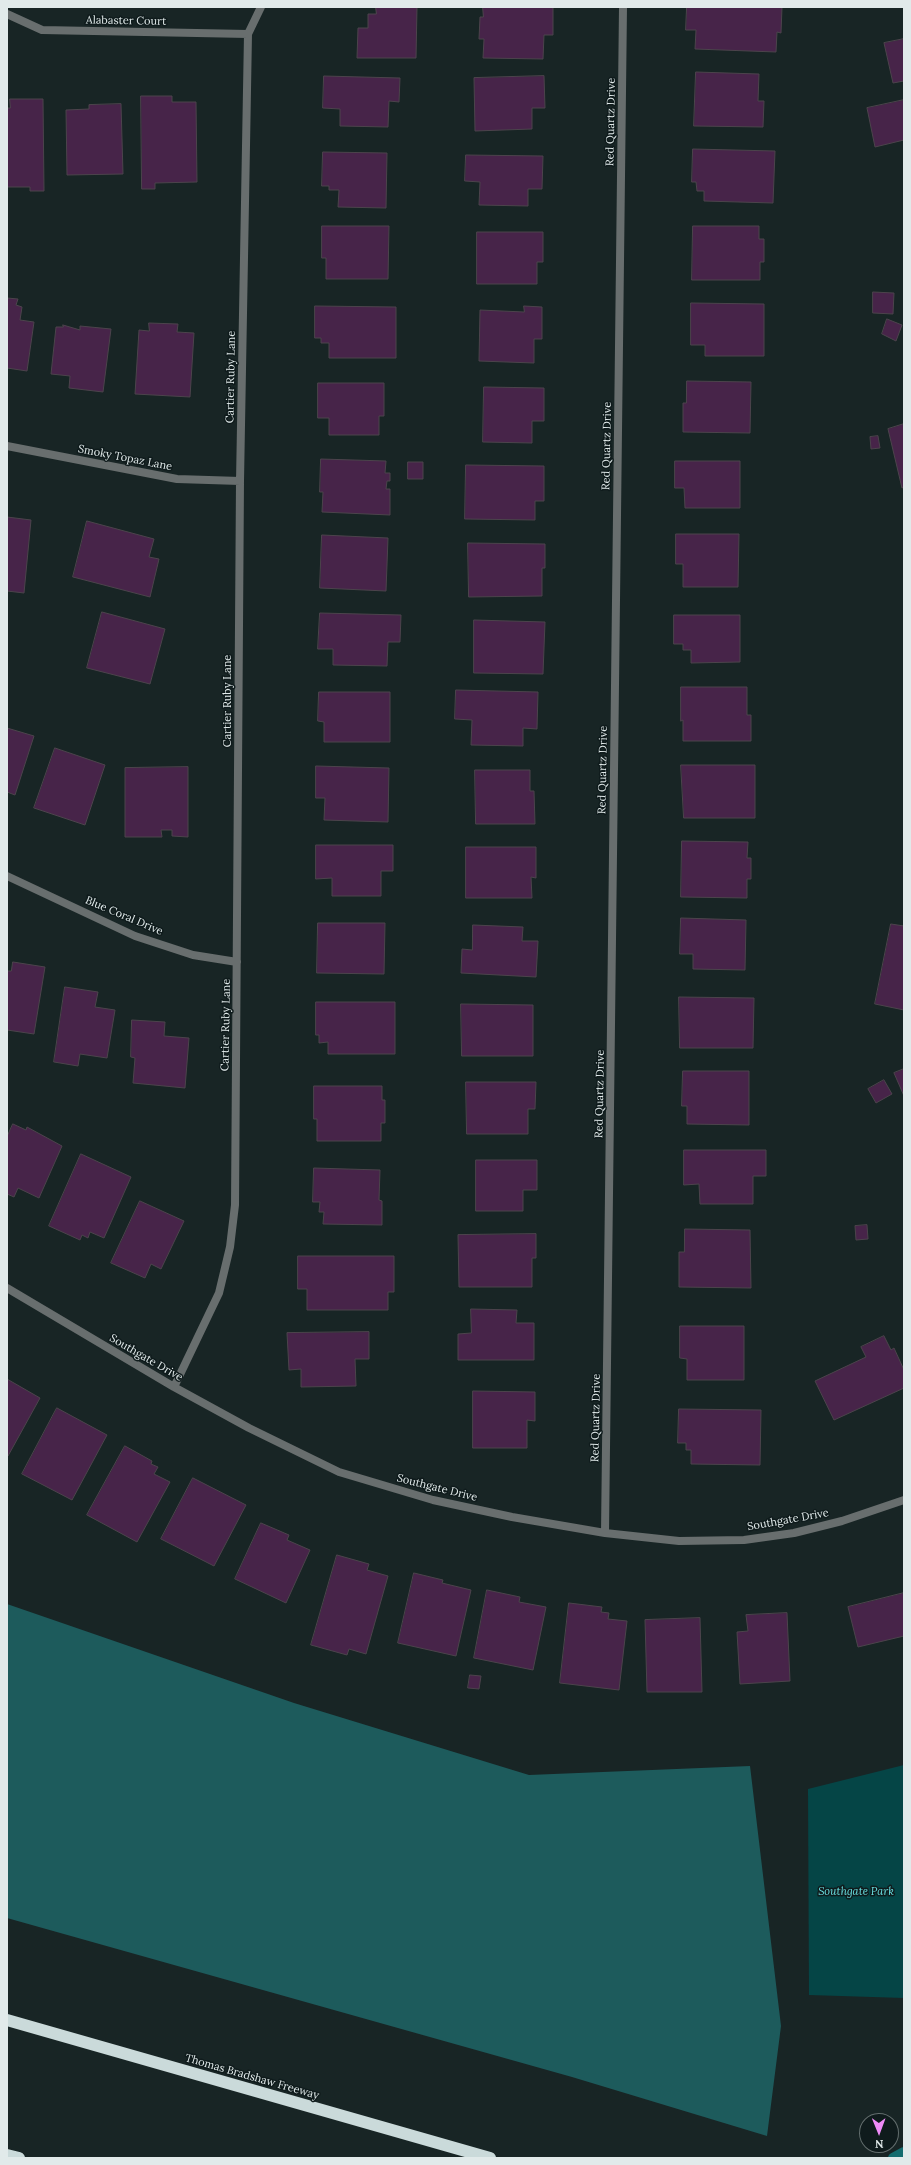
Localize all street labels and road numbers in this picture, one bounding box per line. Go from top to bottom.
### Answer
street label: Alabaster Court [86,14,166,28]
street label: Red Quartz Drive [604,78,618,166]
street label: Cartier Ruby Lane [224,331,238,423]
street label: Red Quartz Drive [600,402,614,490]
street label: Smoky Topaz Lane [77,442,173,474]
street label: Cartier Ruby Lane [221,655,235,747]
street label: Red Quartz Drive [596,726,610,814]
street label: Blue Coral Drive [83,894,165,938]
street label: Cartier Ruby Lane [219,979,233,1071]
street label: Red Quartz Drive [593,1050,607,1138]
street label: Southgate Drive [107,1332,185,1384]
street label: Red Quartz Drive [589,1374,603,1462]
street label: Southgate Drive [395,1472,479,1504]
street label: Southgate Drive [746,1506,830,1534]
street label: Thomas Bradshaw Freeway [184,2052,320,2102]

